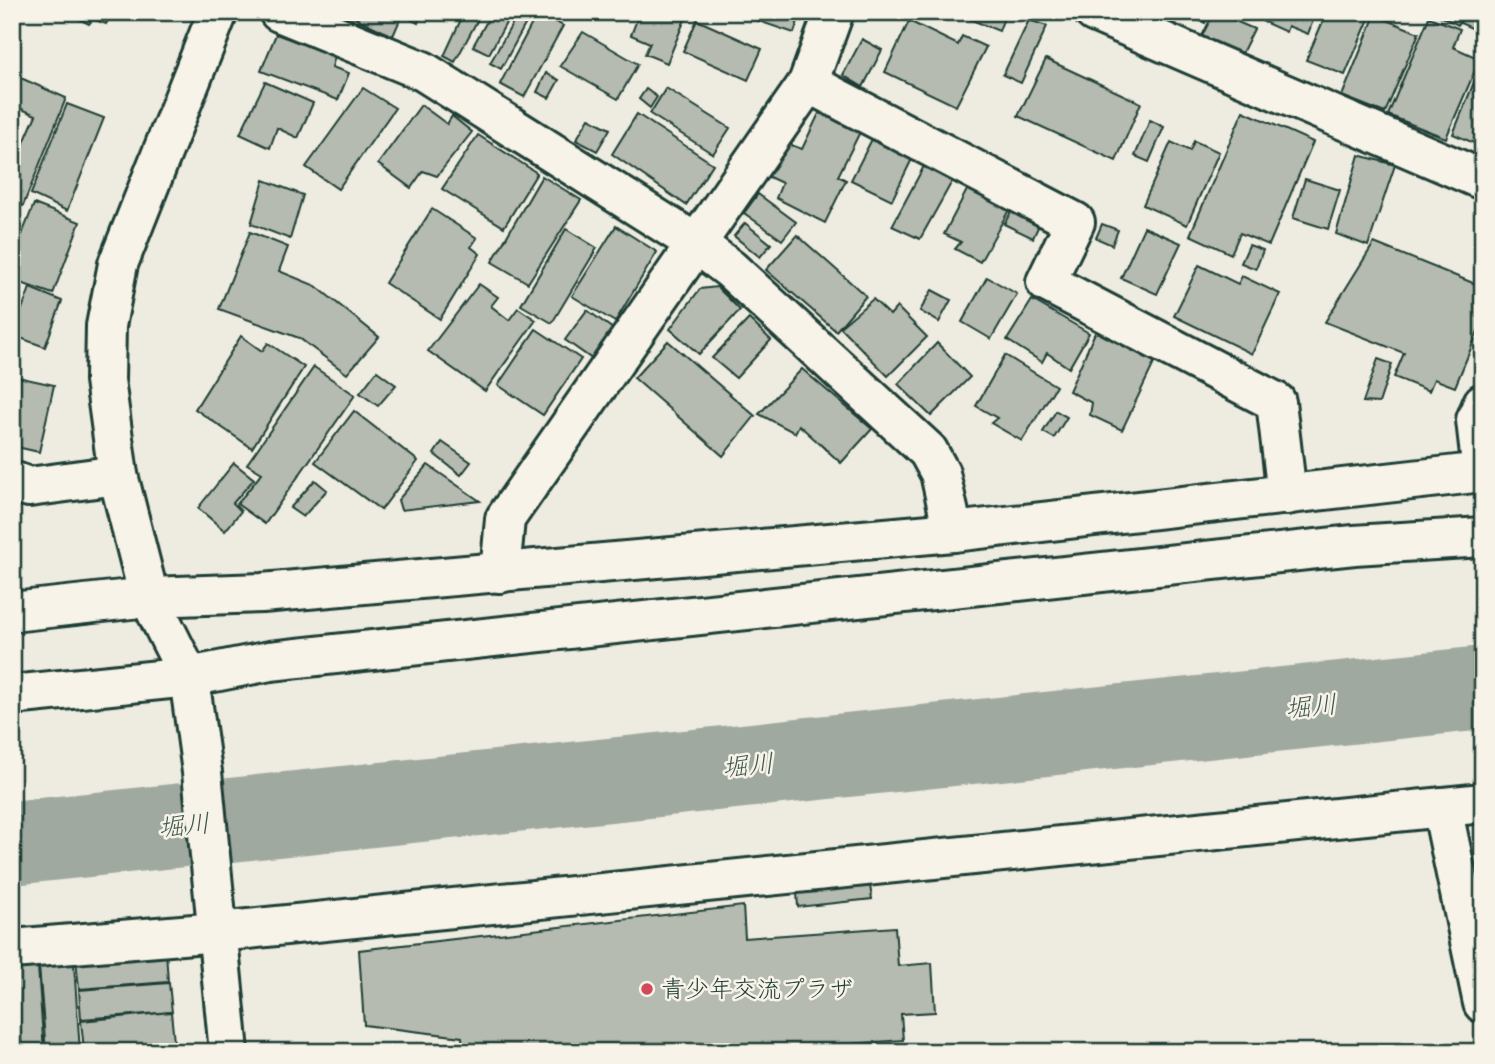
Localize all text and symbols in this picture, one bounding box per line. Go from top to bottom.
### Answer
water label: 堀川 [1283,687,1339,731]
water label: 堀川 [720,746,776,790]
water label: 堀川 [156,806,212,850]
place label: 青少年交流プラザ [661,974,853,1009]
marker: 青少年交流プラザ [639,981,655,997]

